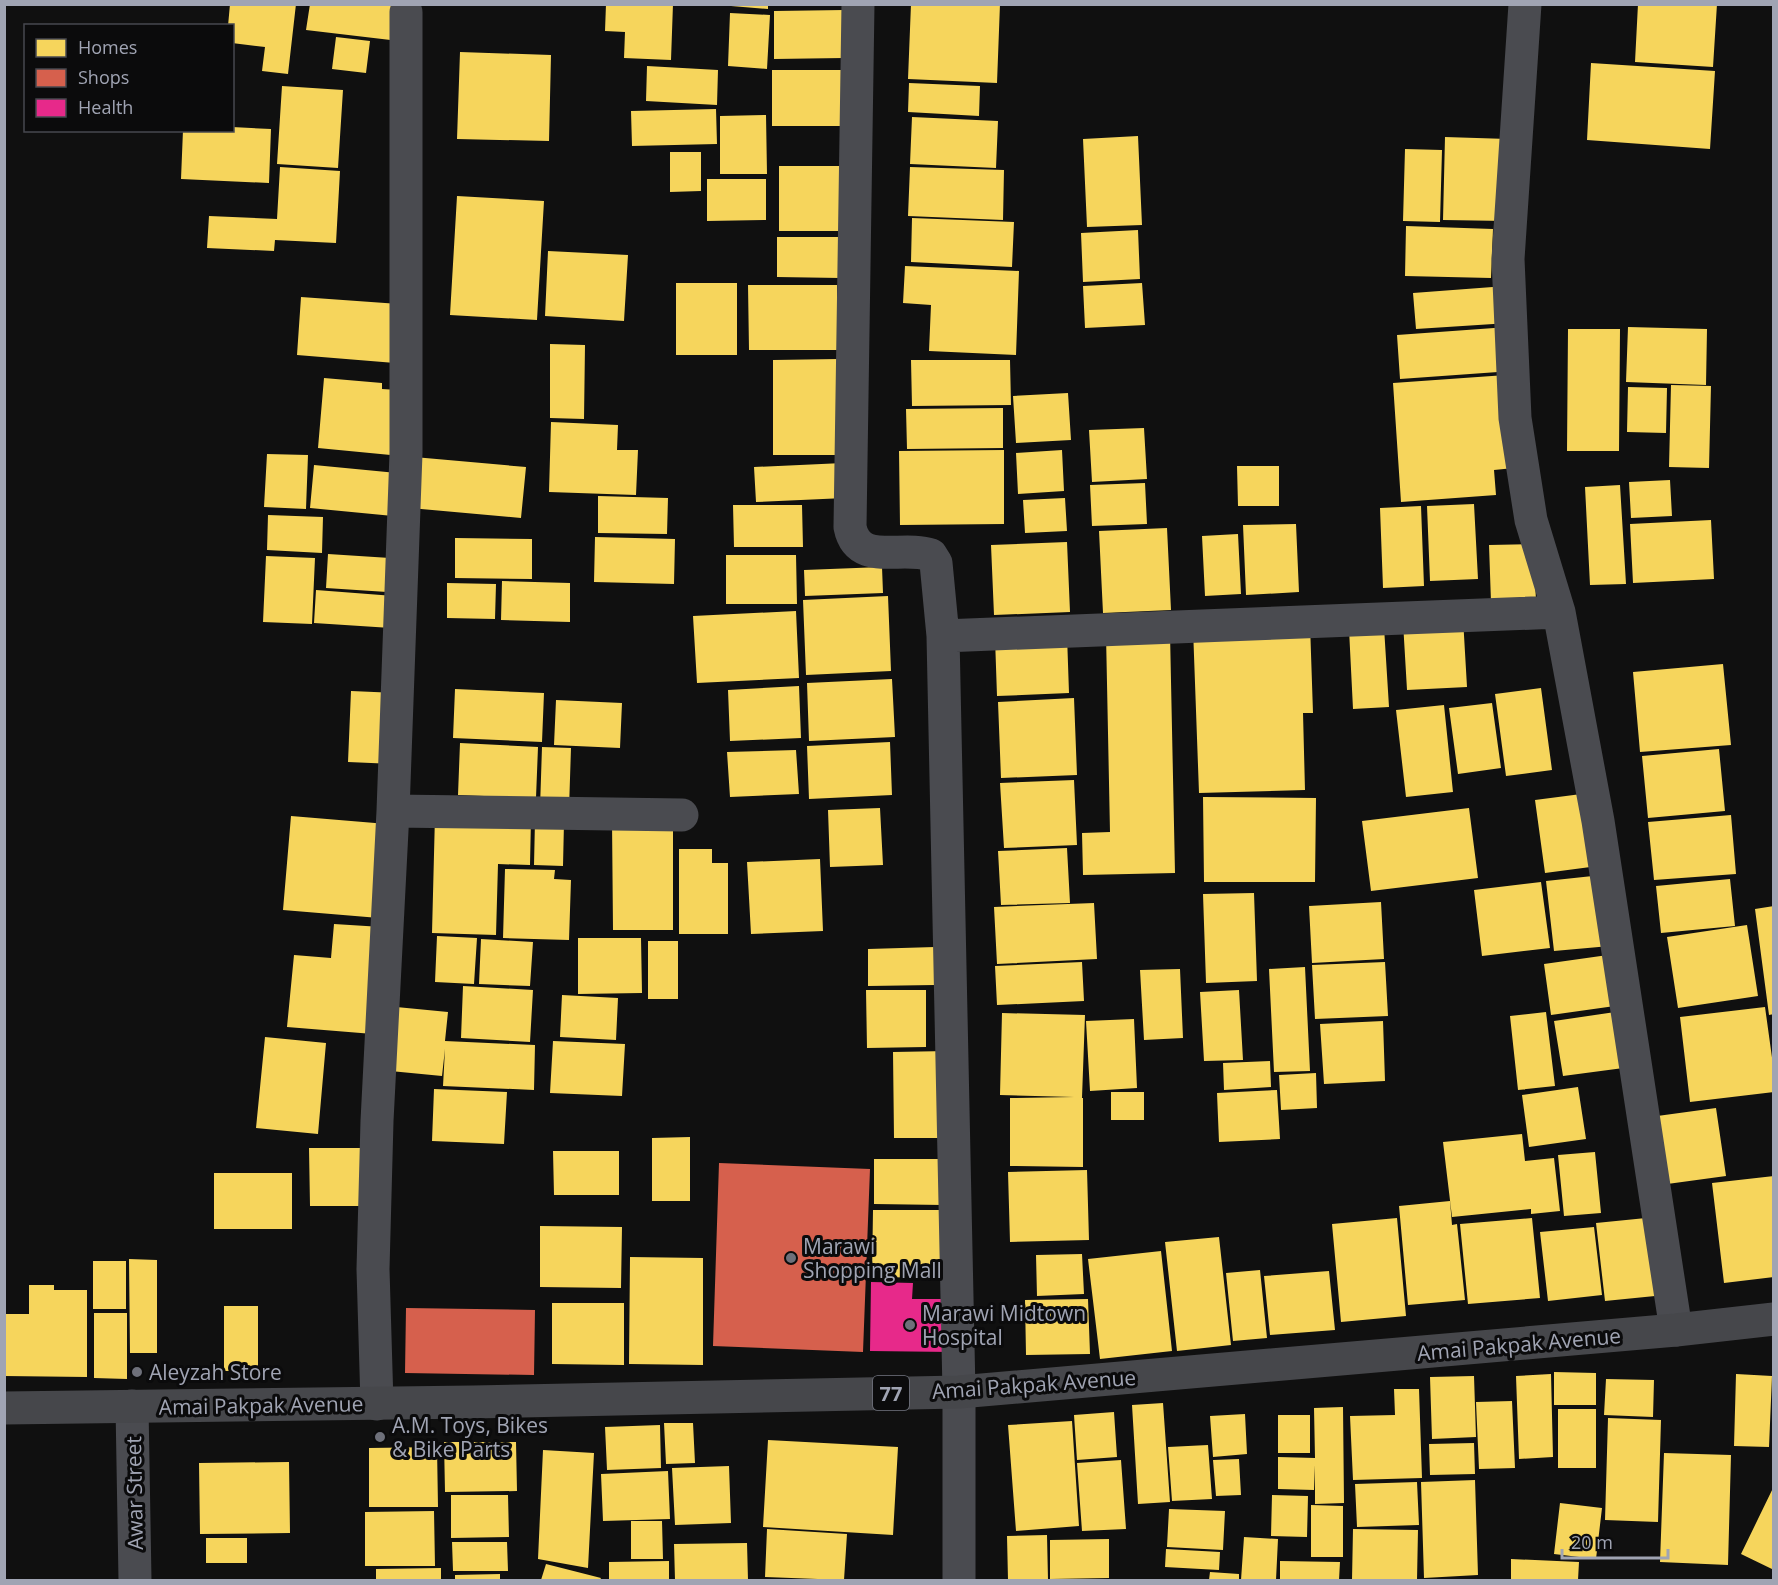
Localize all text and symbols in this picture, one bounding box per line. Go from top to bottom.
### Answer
legend [24,24,234,132]
text: Homes [78,35,137,59]
text: Shops [78,65,129,89]
text: Health [78,95,133,119]
place label: Marawi Shopping Mall [803,1232,942,1284]
marker: Marawi Shopping Mall [784,1251,798,1265]
place label: Marawi Midtown Hospital [922,1299,1086,1351]
marker: Marawi Midtown Hospital [903,1318,917,1332]
street label: Amai Pakpak Avenue [1416,1321,1622,1367]
place label: Aleyzah Store [149,1358,282,1386]
street label: Amai Pakpak Avenue [931,1363,1137,1405]
marker: Aleyzah Store [130,1365,144,1379]
road number: 77 [873,1376,909,1410]
street label: Amai Pakpak Avenue [158,1389,364,1421]
place label: A.M. Toys, Bikes & Bike Parts [392,1411,548,1463]
marker: A.M. Toys, Bikes & Bike Parts [373,1430,387,1444]
street label: Awar Street [119,1436,149,1550]
scale bar [1562,1522,1668,1560]
text: 20 m [1571,1530,1613,1554]

